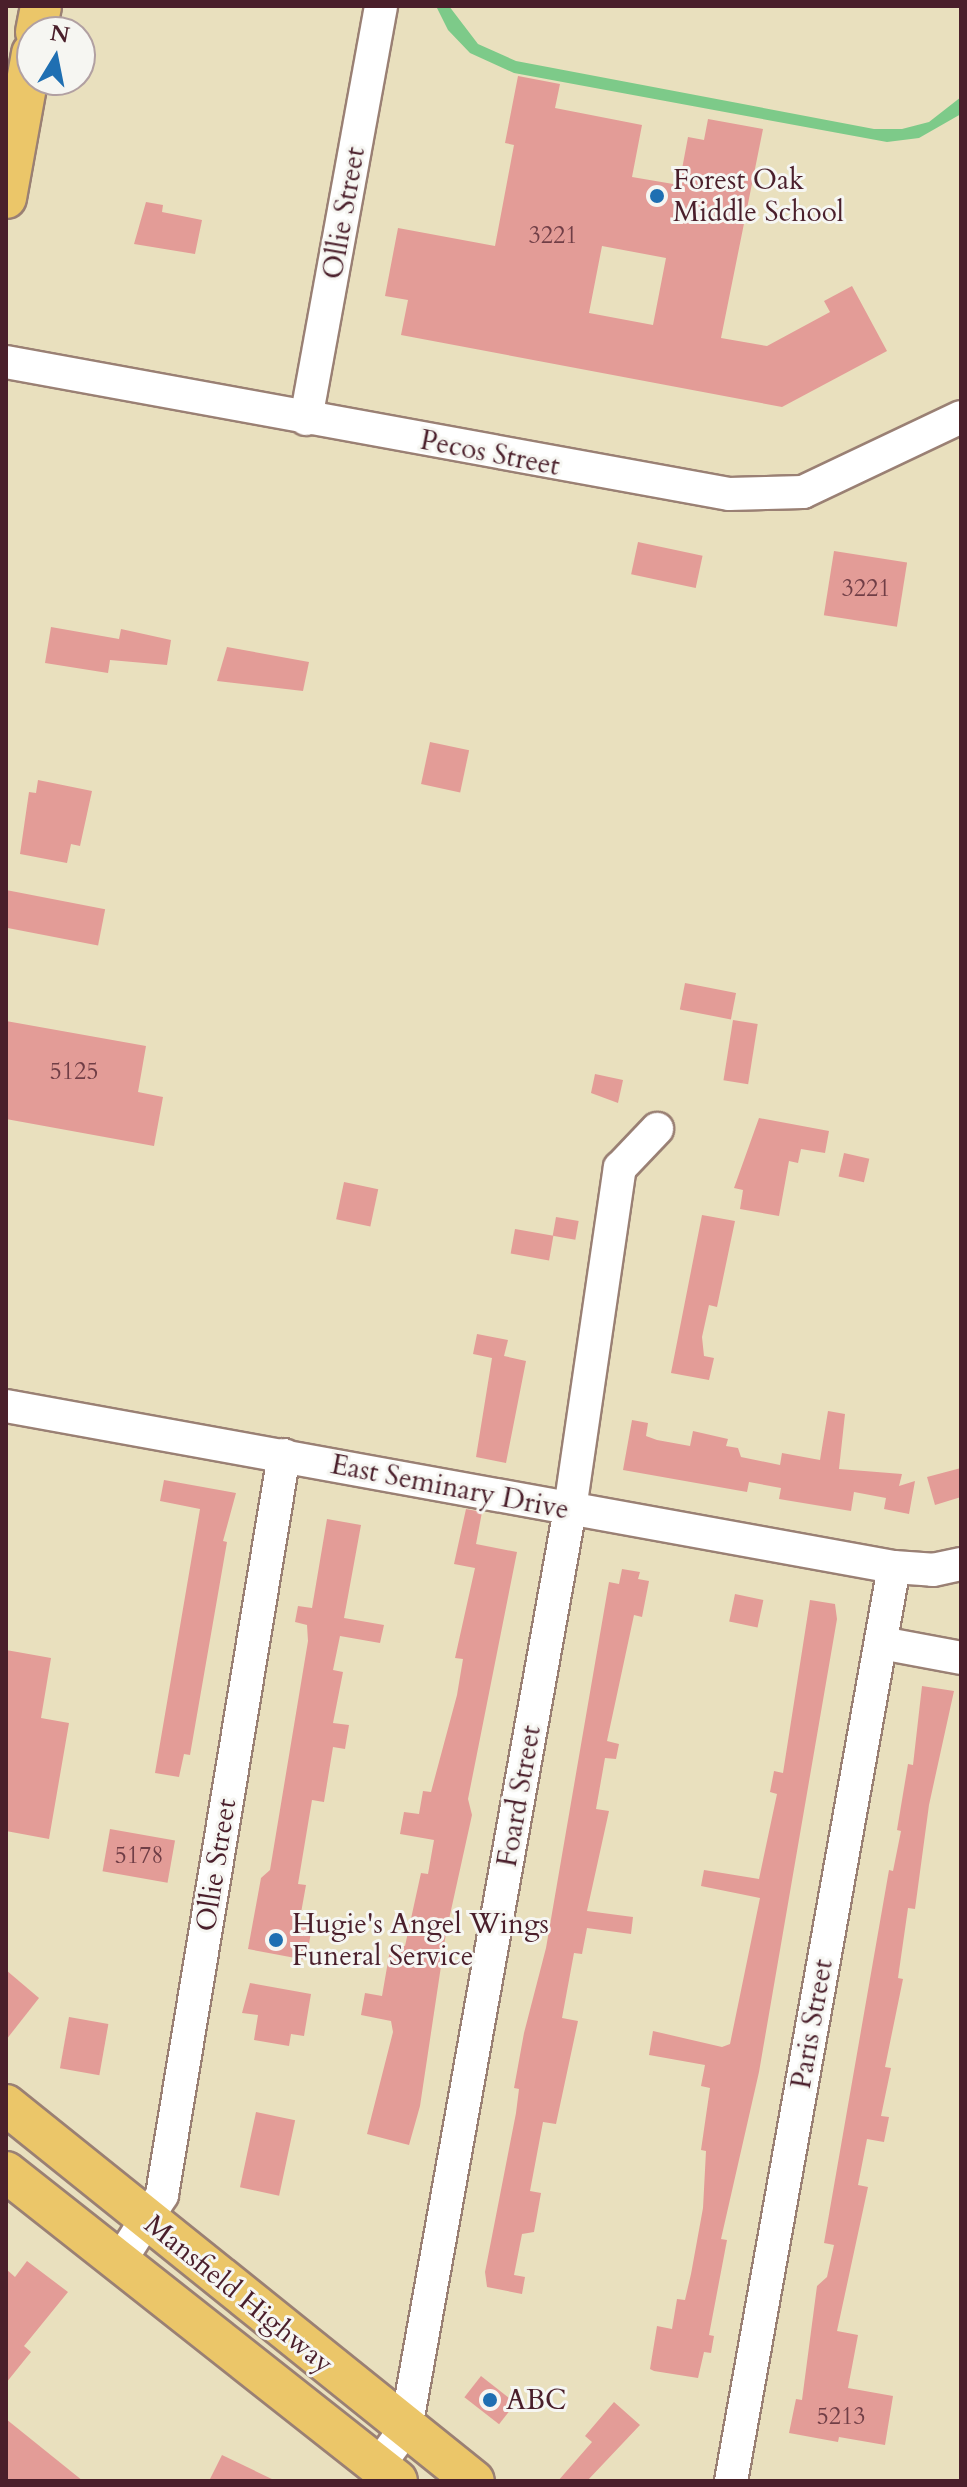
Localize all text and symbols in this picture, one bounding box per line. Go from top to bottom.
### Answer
north arrow [16,16,96,96]
text: N [48,18,72,51]
street label: Ollie Street [316,144,372,282]
place label: Forest Oak Middle School [673,163,844,229]
marker: Forest Oak Middle School [648,187,666,205]
house number: 3221 [528,222,578,250]
street label: Pecos Street [417,423,563,483]
house number: 3221 [841,575,891,603]
house number: 5125 [49,1058,99,1086]
street label: East Seminary Drive [328,1447,572,1527]
street label: Foard Street [490,1723,548,1869]
street label: Ollie Street [189,1796,243,1934]
house number: 5178 [114,1842,164,1870]
place label: Hugie's Angel Wings Funeral Service [292,1907,549,1973]
marker: Hugie's Angel Wings Funeral Service [267,1931,285,1949]
street label: Paris Street [784,1957,840,2091]
street label: Mansfield Highway [138,2207,340,2381]
place label: ABC [506,2383,566,2417]
marker: ABC [481,2391,499,2409]
house number: 5213 [816,2403,866,2431]

